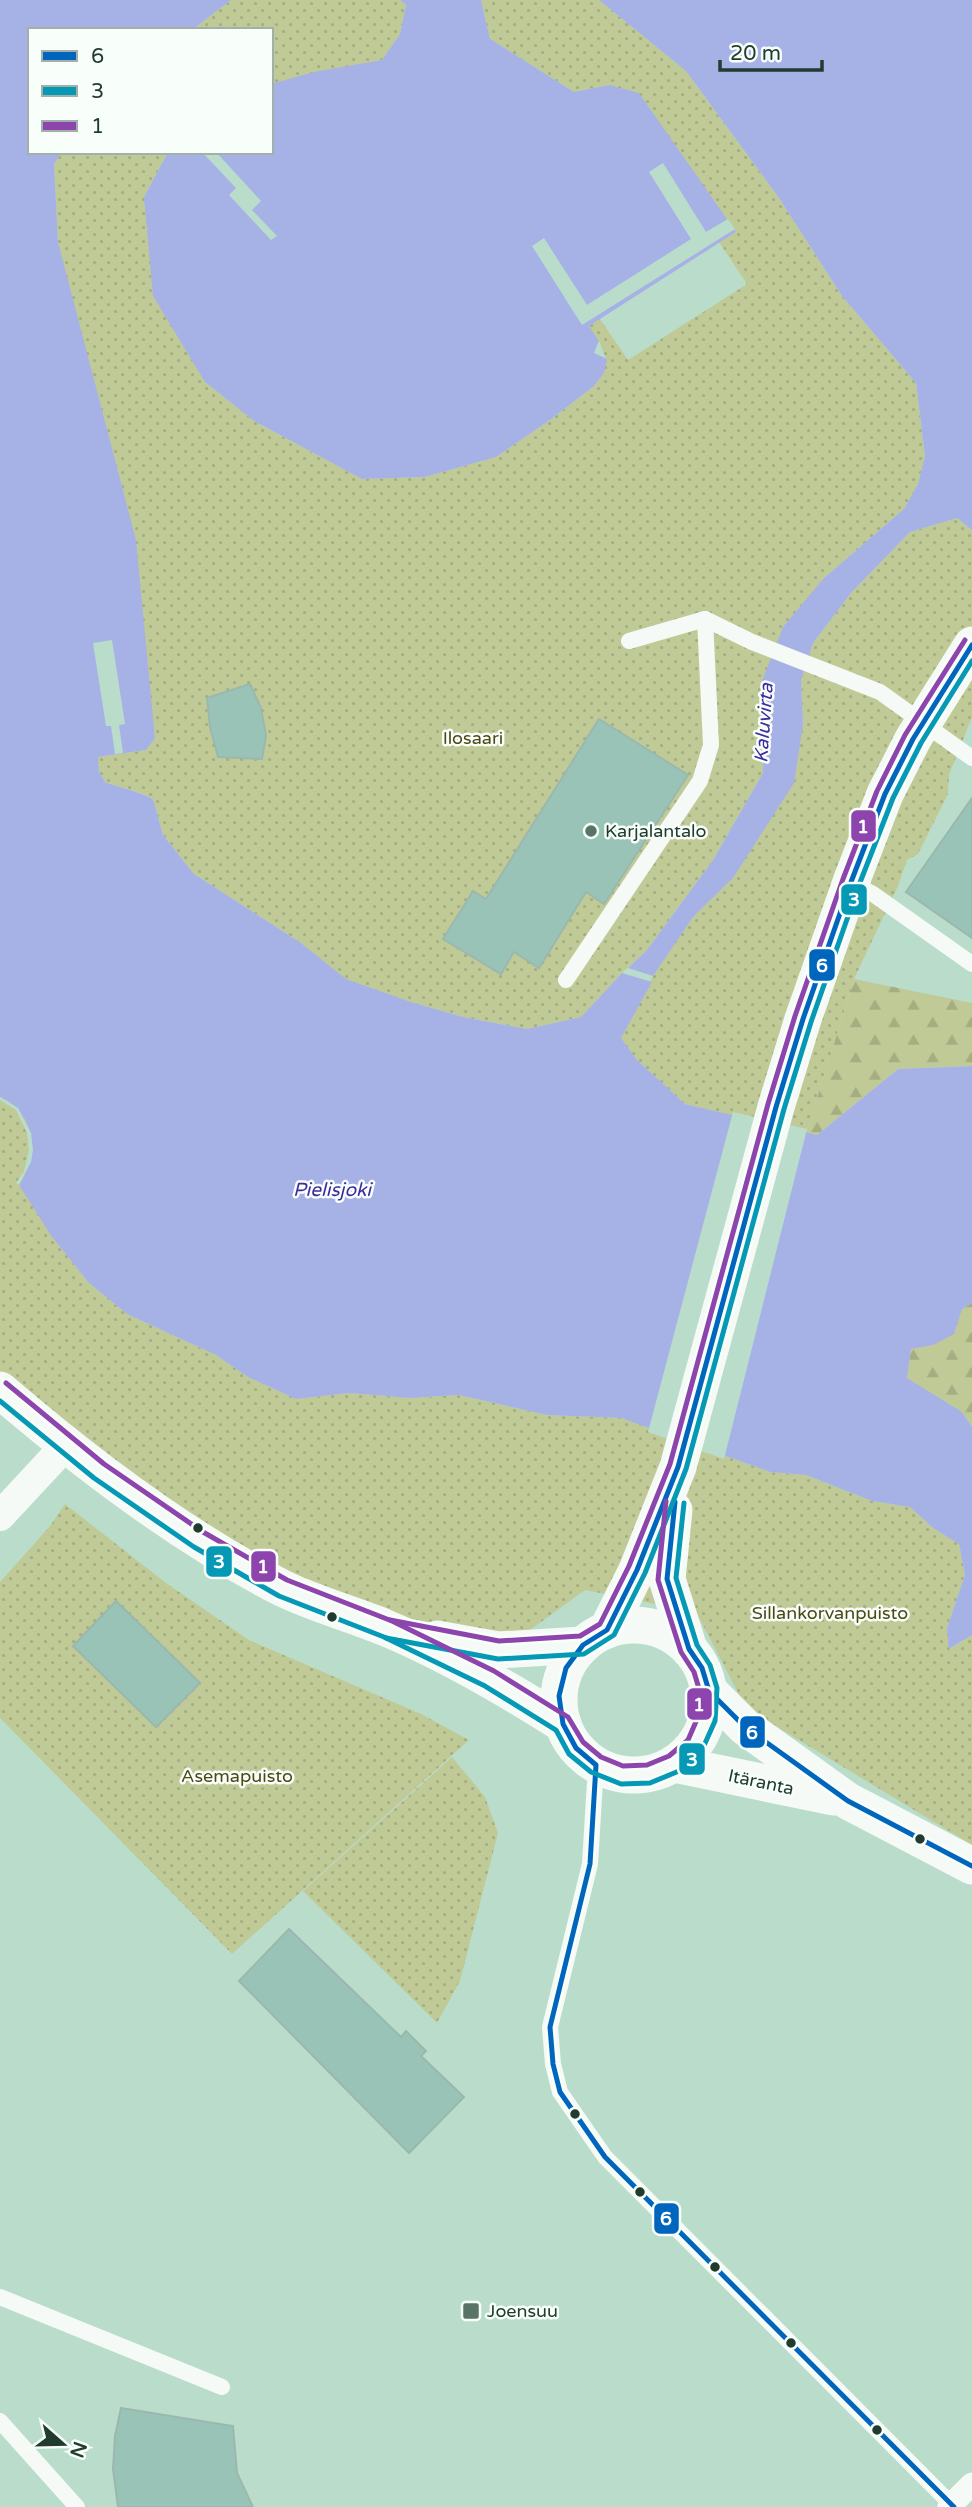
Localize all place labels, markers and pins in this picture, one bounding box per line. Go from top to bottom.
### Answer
place label: Karjalantalo [605,820,707,842]
marker: Karjalantalo [583,823,599,839]
unlabelled marker [191,1521,205,1535]
unlabelled marker [325,1610,339,1624]
unlabelled marker [913,1832,927,1846]
unlabelled marker [568,2107,582,2121]
unlabelled marker [633,2185,647,2199]
unlabelled marker [708,2260,722,2274]
place label: Joensuu [487,2300,558,2322]
marker: Joensuu [461,2301,481,2321]
unlabelled marker [784,2336,798,2350]
unlabelled marker [870,2423,884,2437]

